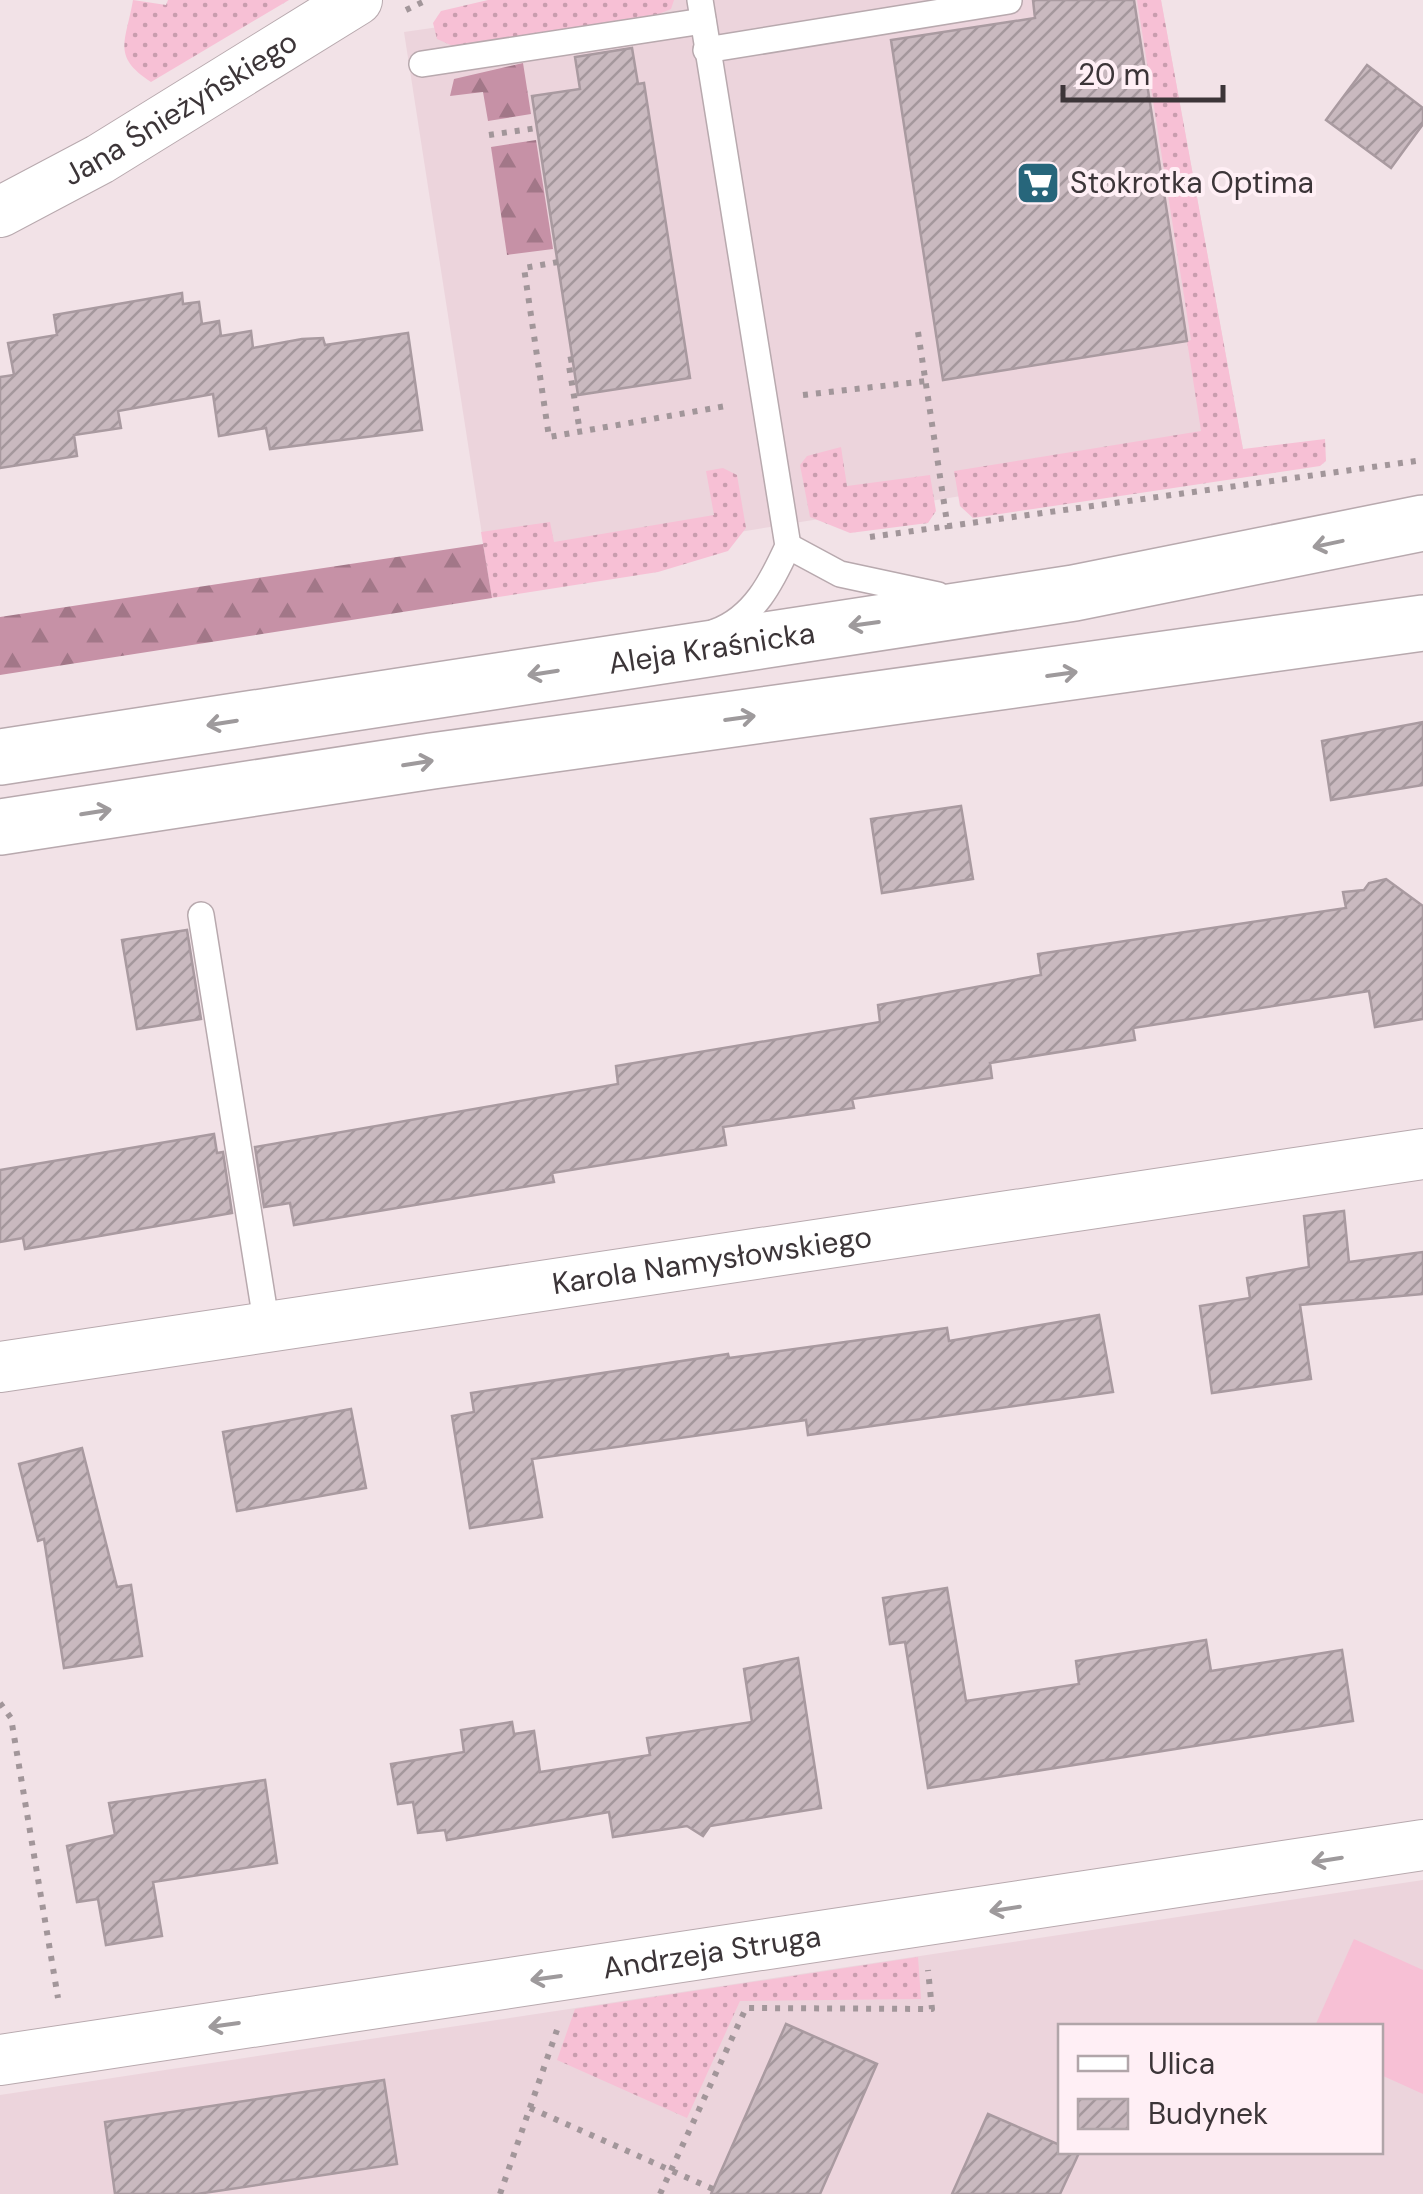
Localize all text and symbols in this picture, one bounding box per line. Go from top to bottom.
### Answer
street label: Jana Śnieżyńskiego [56,22,304,194]
scale bar [1063,40,1223,102]
text: 20 m [1078,55,1150,94]
supermarket icon: Stokrotka Optima [1015,160,1061,206]
place label: Stokrotka Optima [1070,163,1314,202]
one-way arrow [1313,536,1345,555]
street label: Aleja Kraśnicka [606,613,818,683]
one-way arrow [848,616,881,634]
one-way arrow [527,665,560,683]
one-way arrow [1045,665,1077,683]
one-way arrow [723,709,755,727]
one-way arrow [206,714,238,733]
one-way arrow [401,753,433,771]
one-way arrow [80,803,112,821]
street label: Karola Namysłowskiego [550,1217,874,1303]
one-way arrow [1311,1851,1343,1869]
one-way arrow [990,1901,1022,1919]
street label: Andrzeja Struga [600,1916,824,1988]
one-way arrow [530,1969,562,1987]
one-way arrow [208,2017,241,2035]
legend [1058,2024,1383,2154]
text: Ulica [1148,2044,1215,2083]
text: Budynek [1148,2094,1268,2133]

